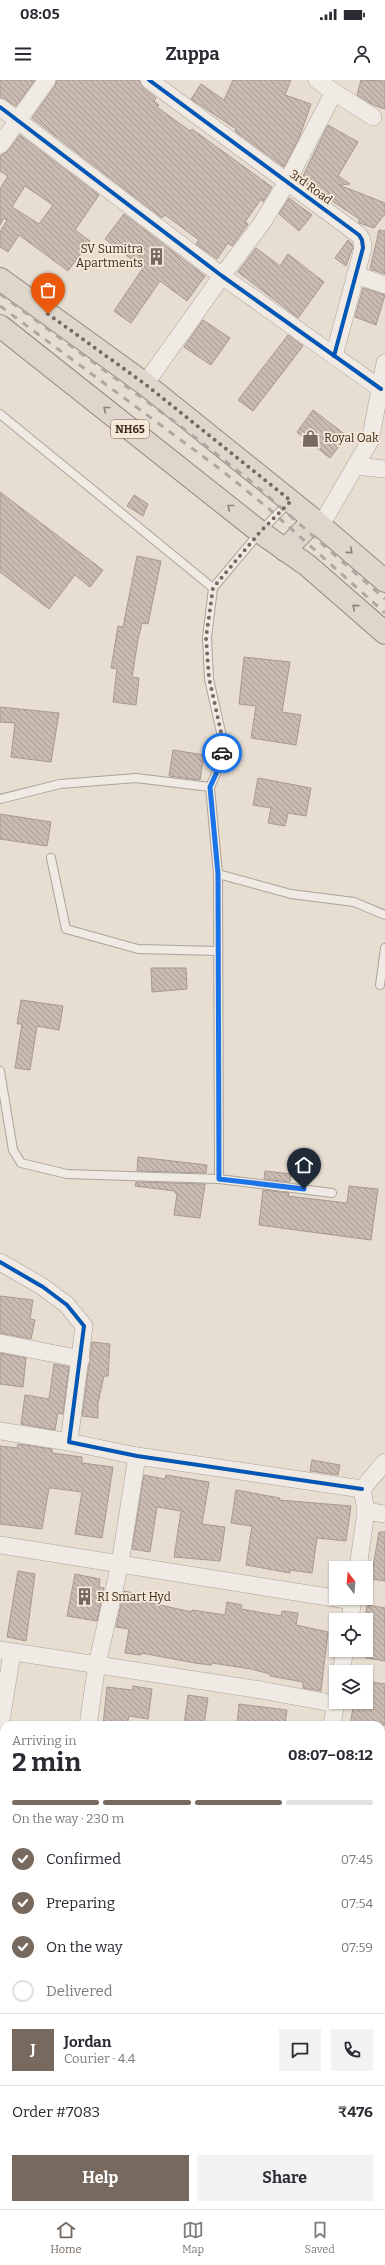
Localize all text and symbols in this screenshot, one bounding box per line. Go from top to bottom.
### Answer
text: 08:05 [20,5,60,23]
icon: menu [12,43,34,65]
text: Zuppa [165,43,220,65]
icon: person [351,43,373,65]
street label: 3rd Road [287,167,335,207]
place label: SV Sumitra Apartments [76,242,143,270]
building icon: SV Sumitra Apartments [146,246,166,266]
pin [31,273,65,314]
icon: bag [37,279,59,301]
one-way arrow [103,407,110,414]
road number: NH65 [111,420,149,438]
shop icon: Royal Oak [301,428,321,448]
place label: Royal Oak [324,431,379,445]
one-way arrow [227,505,234,512]
one-way arrow [346,546,353,553]
one-way arrow [353,605,360,612]
courier [202,733,242,773]
icon: car [211,742,233,764]
pin [287,1148,321,1189]
icon: home [293,1154,315,1176]
north arrow [329,1561,373,1605]
map controls [329,1561,373,1709]
building icon: RI Smart Hyd [74,1587,94,1607]
place label: RI Smart Hyd [97,1590,171,1604]
button: locate [329,1613,373,1657]
button: layers [329,1665,373,1709]
text: Arriving in [12,1733,77,1748]
text: 08:07–08:12 [288,1746,373,1764]
text: 2 min [12,1747,81,1778]
text: On the way · 230 m [12,1811,124,1826]
icon: check [12,1848,34,1870]
text: Confirmed [46,1850,121,1868]
text: 07:45 [341,1852,373,1867]
icon: check [12,1892,34,1914]
text: Preparing [46,1894,115,1912]
text: 07:54 [341,1896,373,1911]
icon: check [12,1936,34,1958]
text: On the way [46,1938,123,1956]
text: 07:59 [341,1940,373,1955]
text: Delivered [46,1982,113,2000]
button: chat [279,2029,321,2071]
button: phone [331,2029,373,2071]
text: Jordan [64,2033,111,2051]
text: J [30,2041,36,2059]
text: Courier · 4.4 [64,2051,135,2066]
text: Order #7083 [12,2103,100,2121]
text: ₹476 [338,2103,373,2121]
button: Help [12,2155,189,2201]
button: Share [197,2155,373,2201]
tab: Home [50,2219,82,2256]
tab: Map [182,2219,204,2256]
tab: Saved [305,2219,335,2256]

